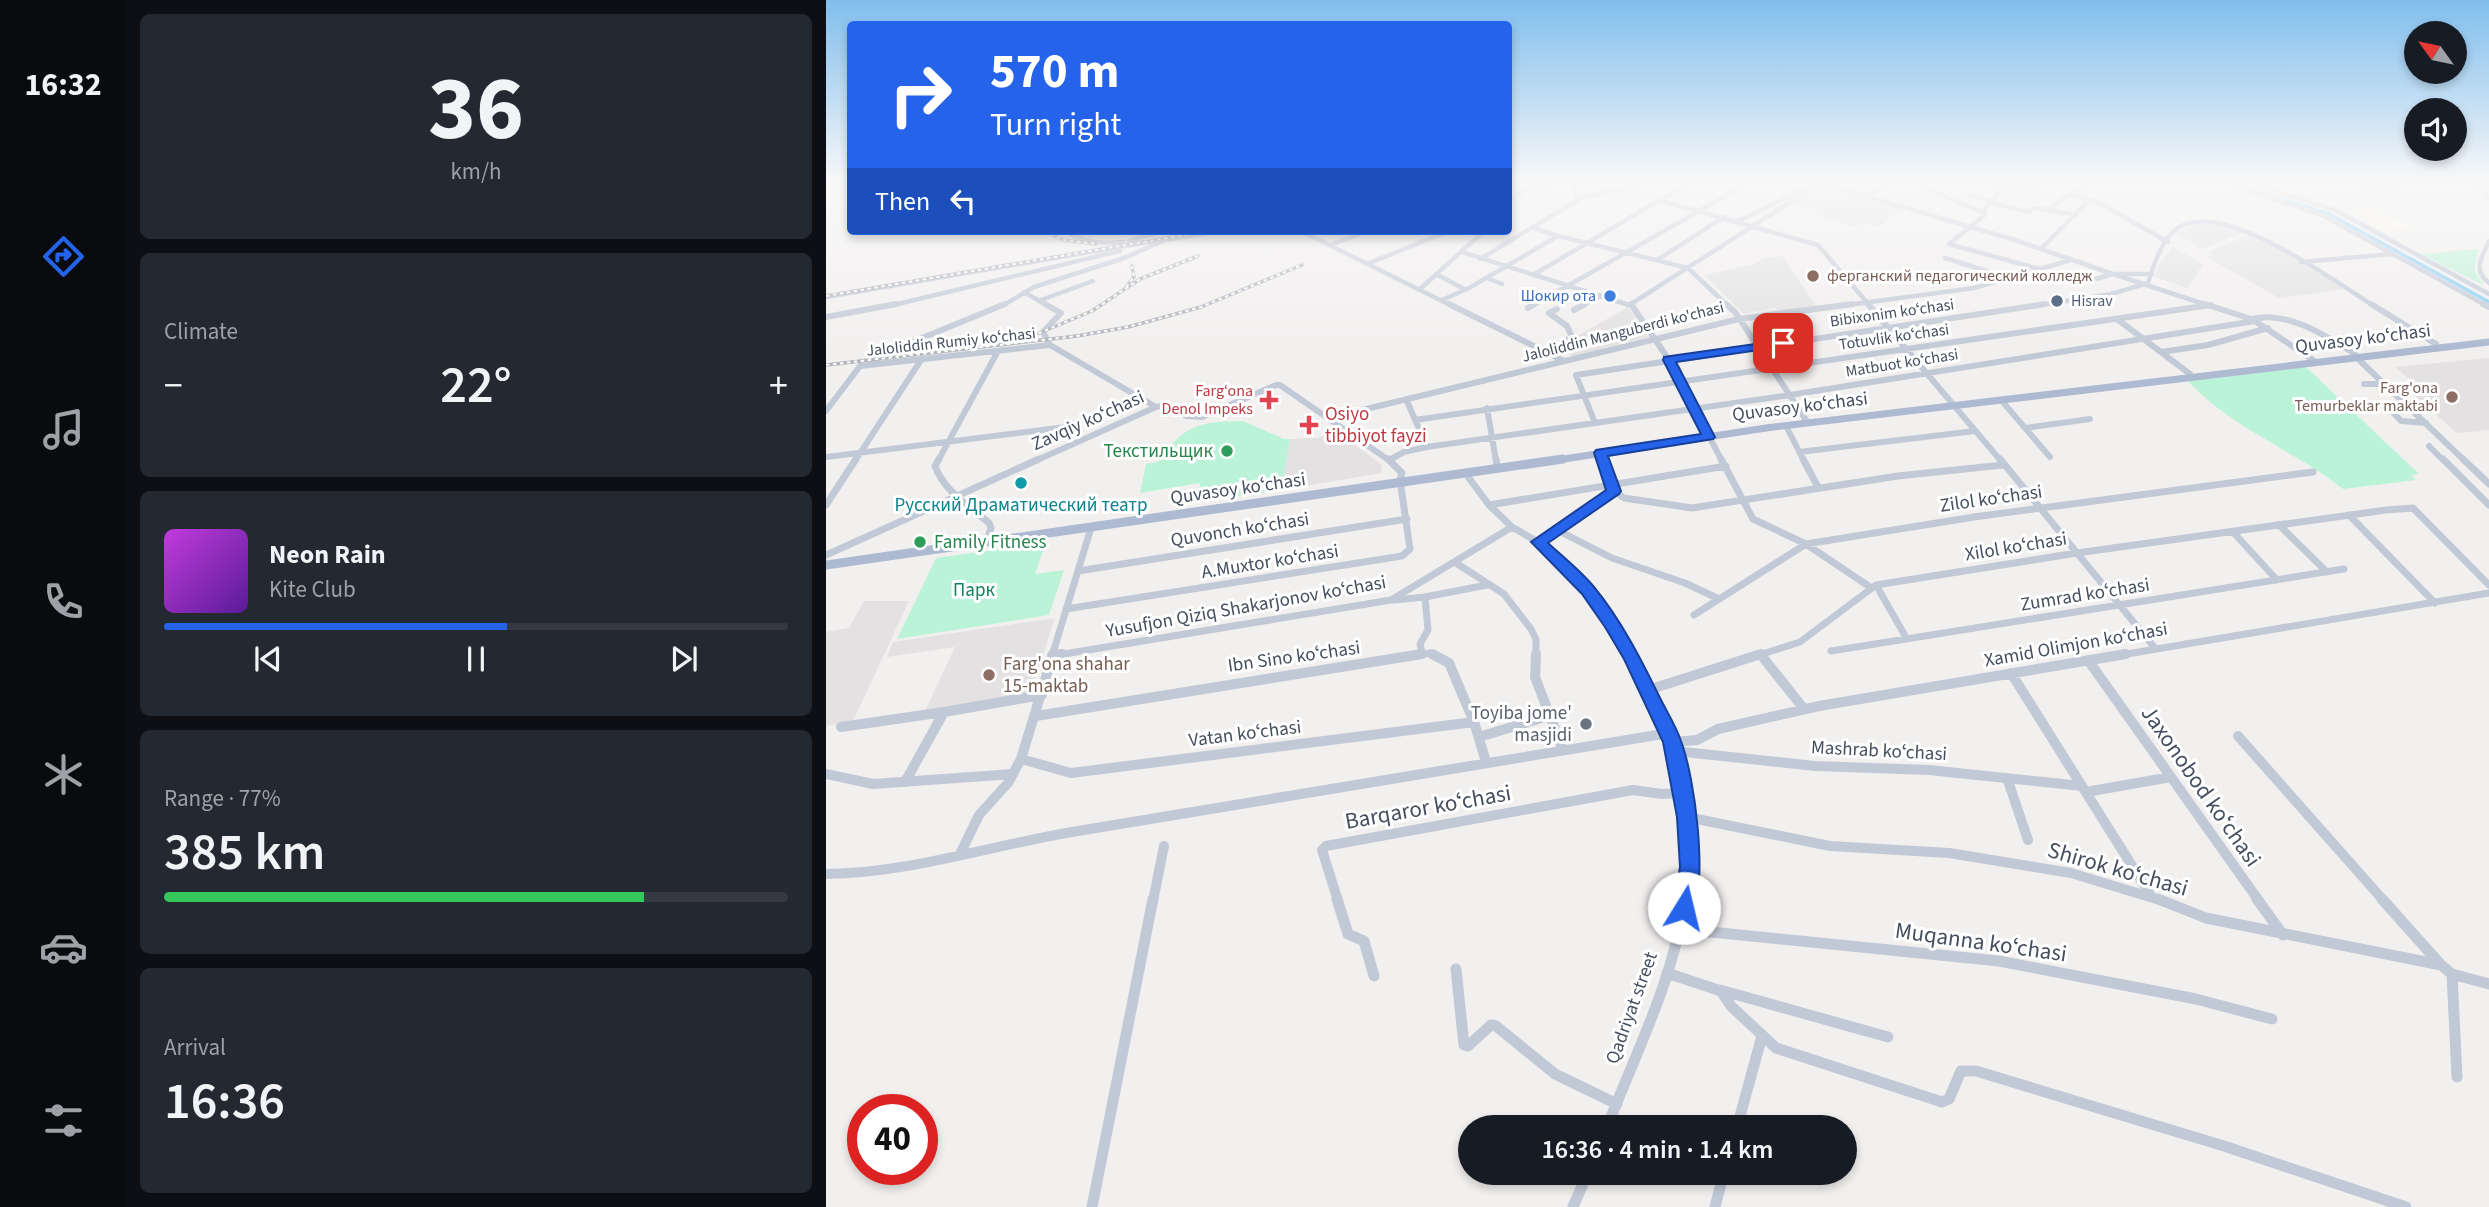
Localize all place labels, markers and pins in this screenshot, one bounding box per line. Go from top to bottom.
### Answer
place label: ферганский педагогический колледж [1827,265,2092,287]
marker: ферганский педагогический колледж [1805,268,1821,284]
place label: Шокир ота [1521,285,1596,307]
marker: Шокир ота [1602,288,1618,304]
place label: Hisrav [2071,290,2113,312]
marker: Hisrav [2049,293,2065,309]
pin [1753,313,1813,373]
place label: Farg'ona Temurbeklar maktabi [2295,377,2438,417]
place label: Farg‘ona Denol Impeks [1162,380,1253,420]
marker: Farg'ona Temurbeklar maktabi [2444,389,2460,405]
marker: Farg‘ona Denol Impeks [1259,390,1279,410]
place label: Osiyo tibbiyot fayzi [1325,401,1427,450]
marker: Osiyo tibbiyot fayzi [1299,415,1319,435]
place label: Текстильщик [1104,438,1214,465]
marker: Текстильщик [1219,443,1235,459]
marker: Русский Драматический театр [1013,475,1029,491]
place label: Русский Драматический театр [894,492,1148,519]
place label: Family Fitness [934,529,1047,556]
marker: Family Fitness [912,534,928,550]
place label: Farg'ona shahar 15-maktab [1003,651,1130,700]
marker: Farg'ona shahar 15-maktab [981,667,997,683]
place label: Toyiba jome' masjidi [1471,700,1572,749]
marker: Toyiba jome' masjidi [1578,716,1594,732]

